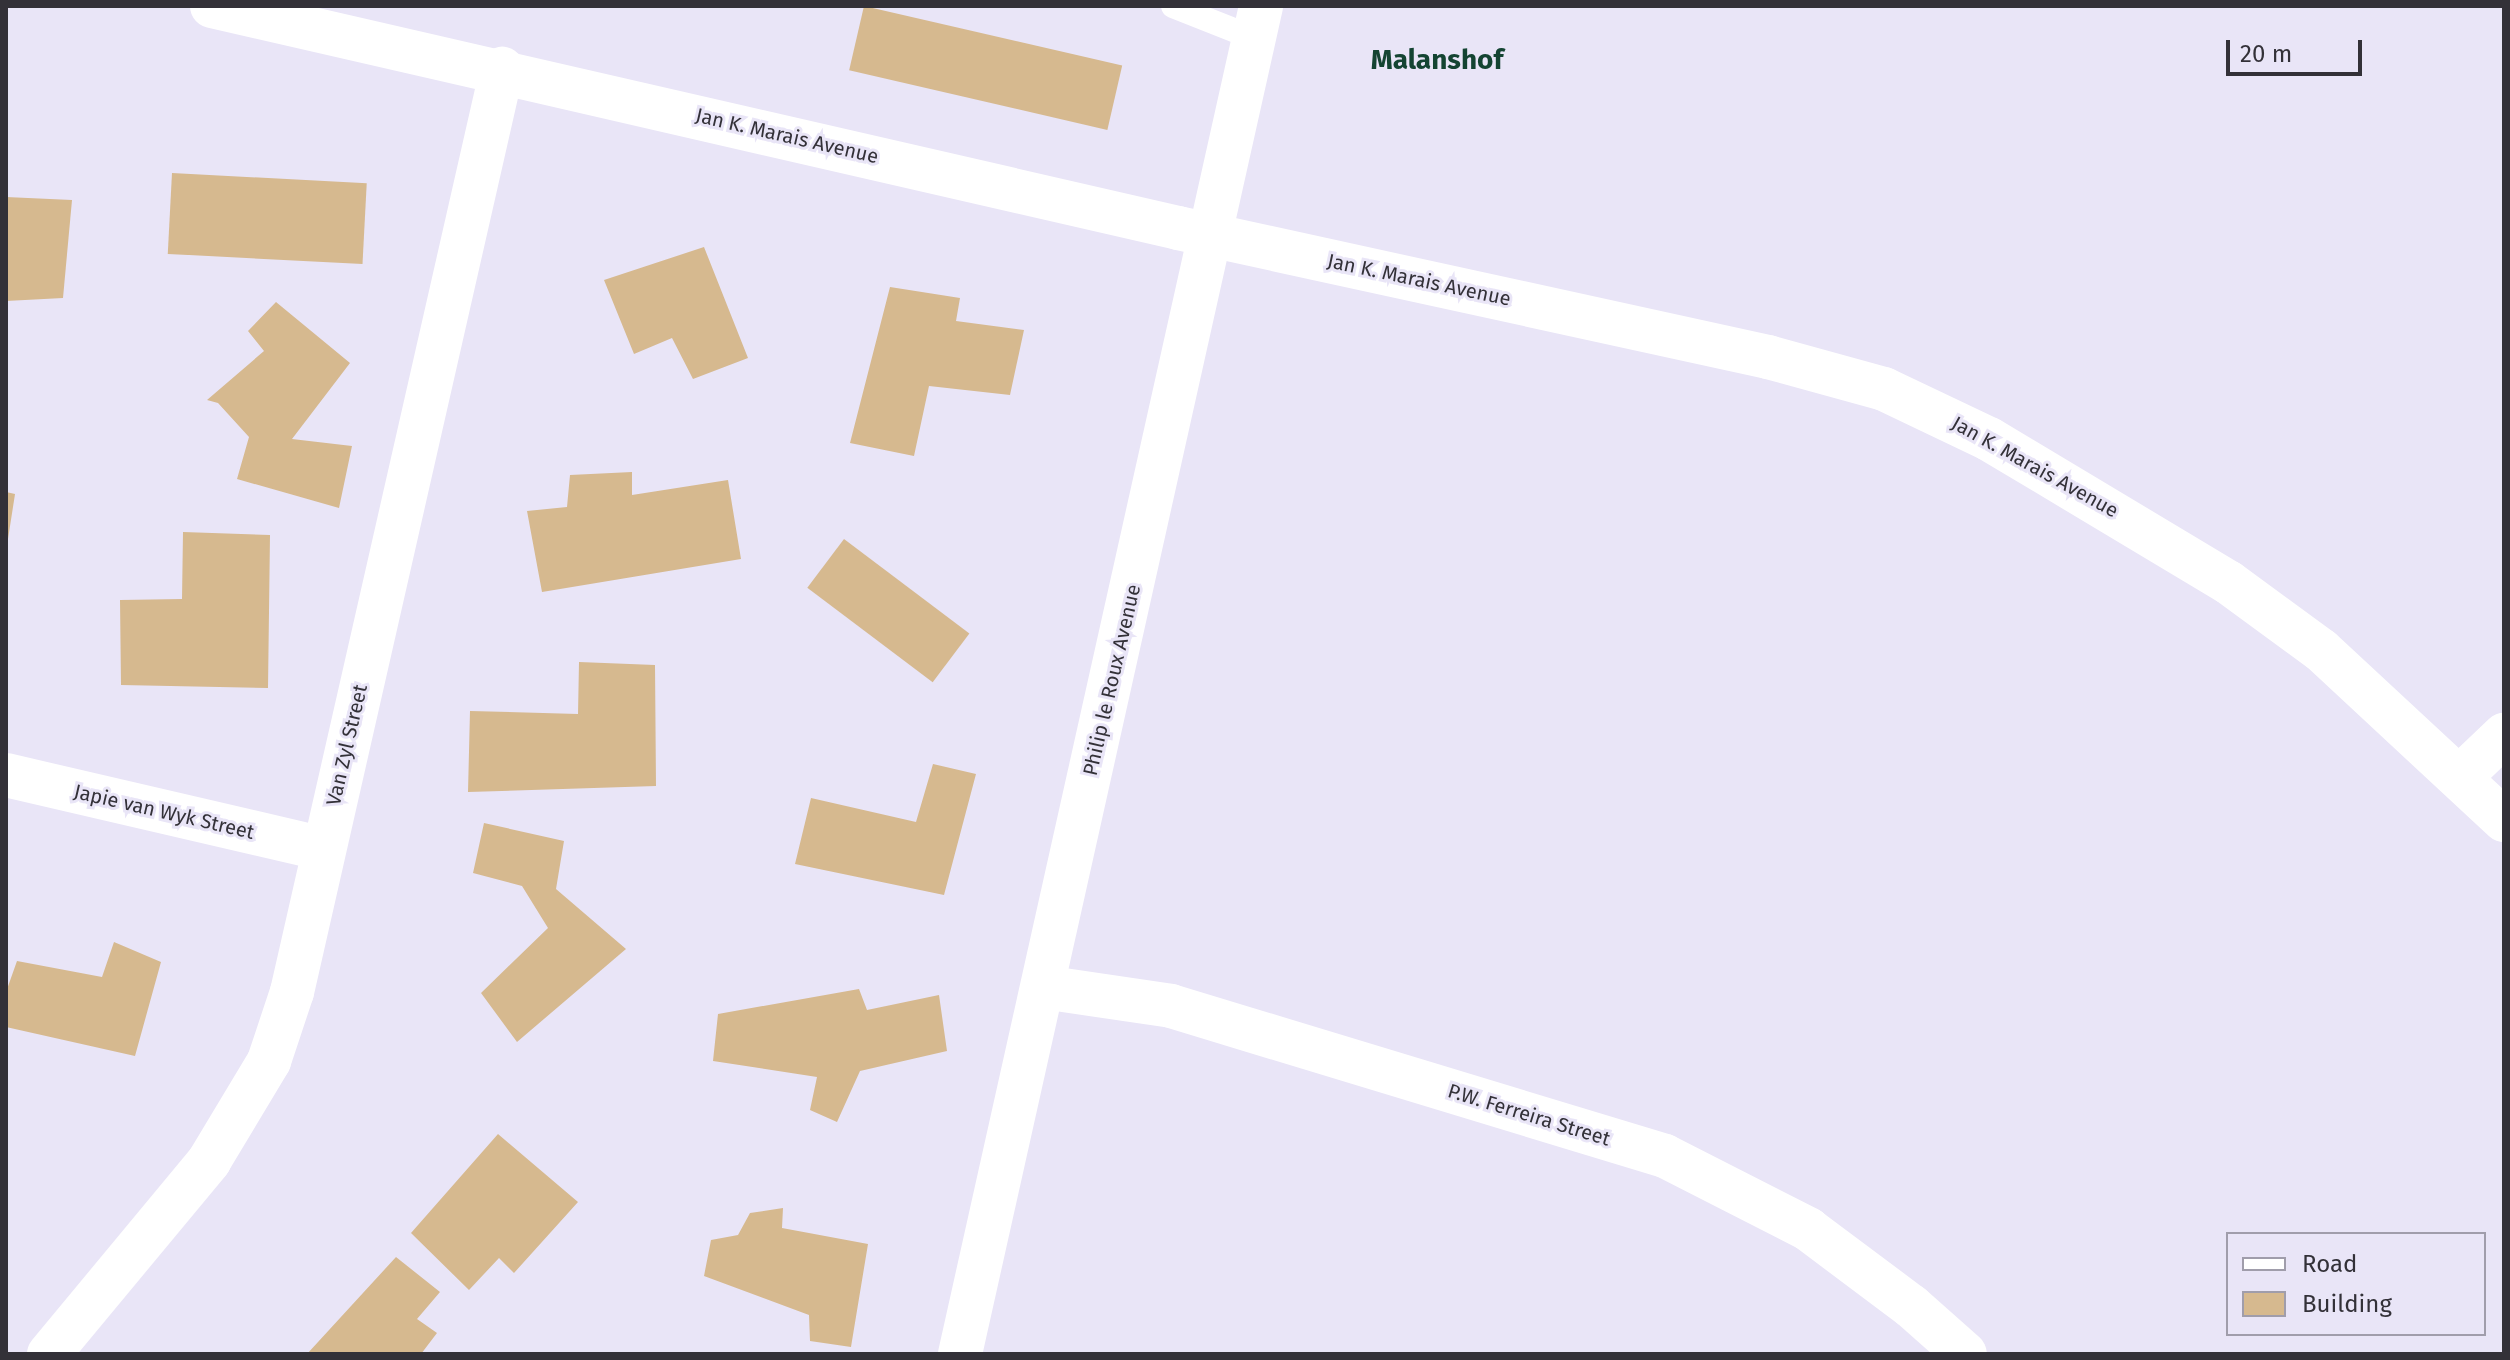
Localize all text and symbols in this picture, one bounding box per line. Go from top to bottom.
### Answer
scale bar [2230,24,2366,74]
text: 20 m [2240,40,2292,68]
district label: Malanshof [1371,43,1503,77]
street label: Jan K. Marais Avenue [693,103,881,169]
street label: Jan K. Marais Avenue [1325,249,1513,311]
street label: Jan K. Marais Avenue [1947,411,2123,523]
street label: Philip le Roux Avenue [1078,582,1146,778]
street label: Van Zyl Street [321,682,373,808]
street label: Japie van Wyk Street [72,780,256,844]
street label: P.W. Ferreira Street [1445,1079,1613,1151]
legend [2226,1232,2486,1336]
text: Road [2302,1250,2357,1278]
text: Building [2302,1290,2392,1318]

